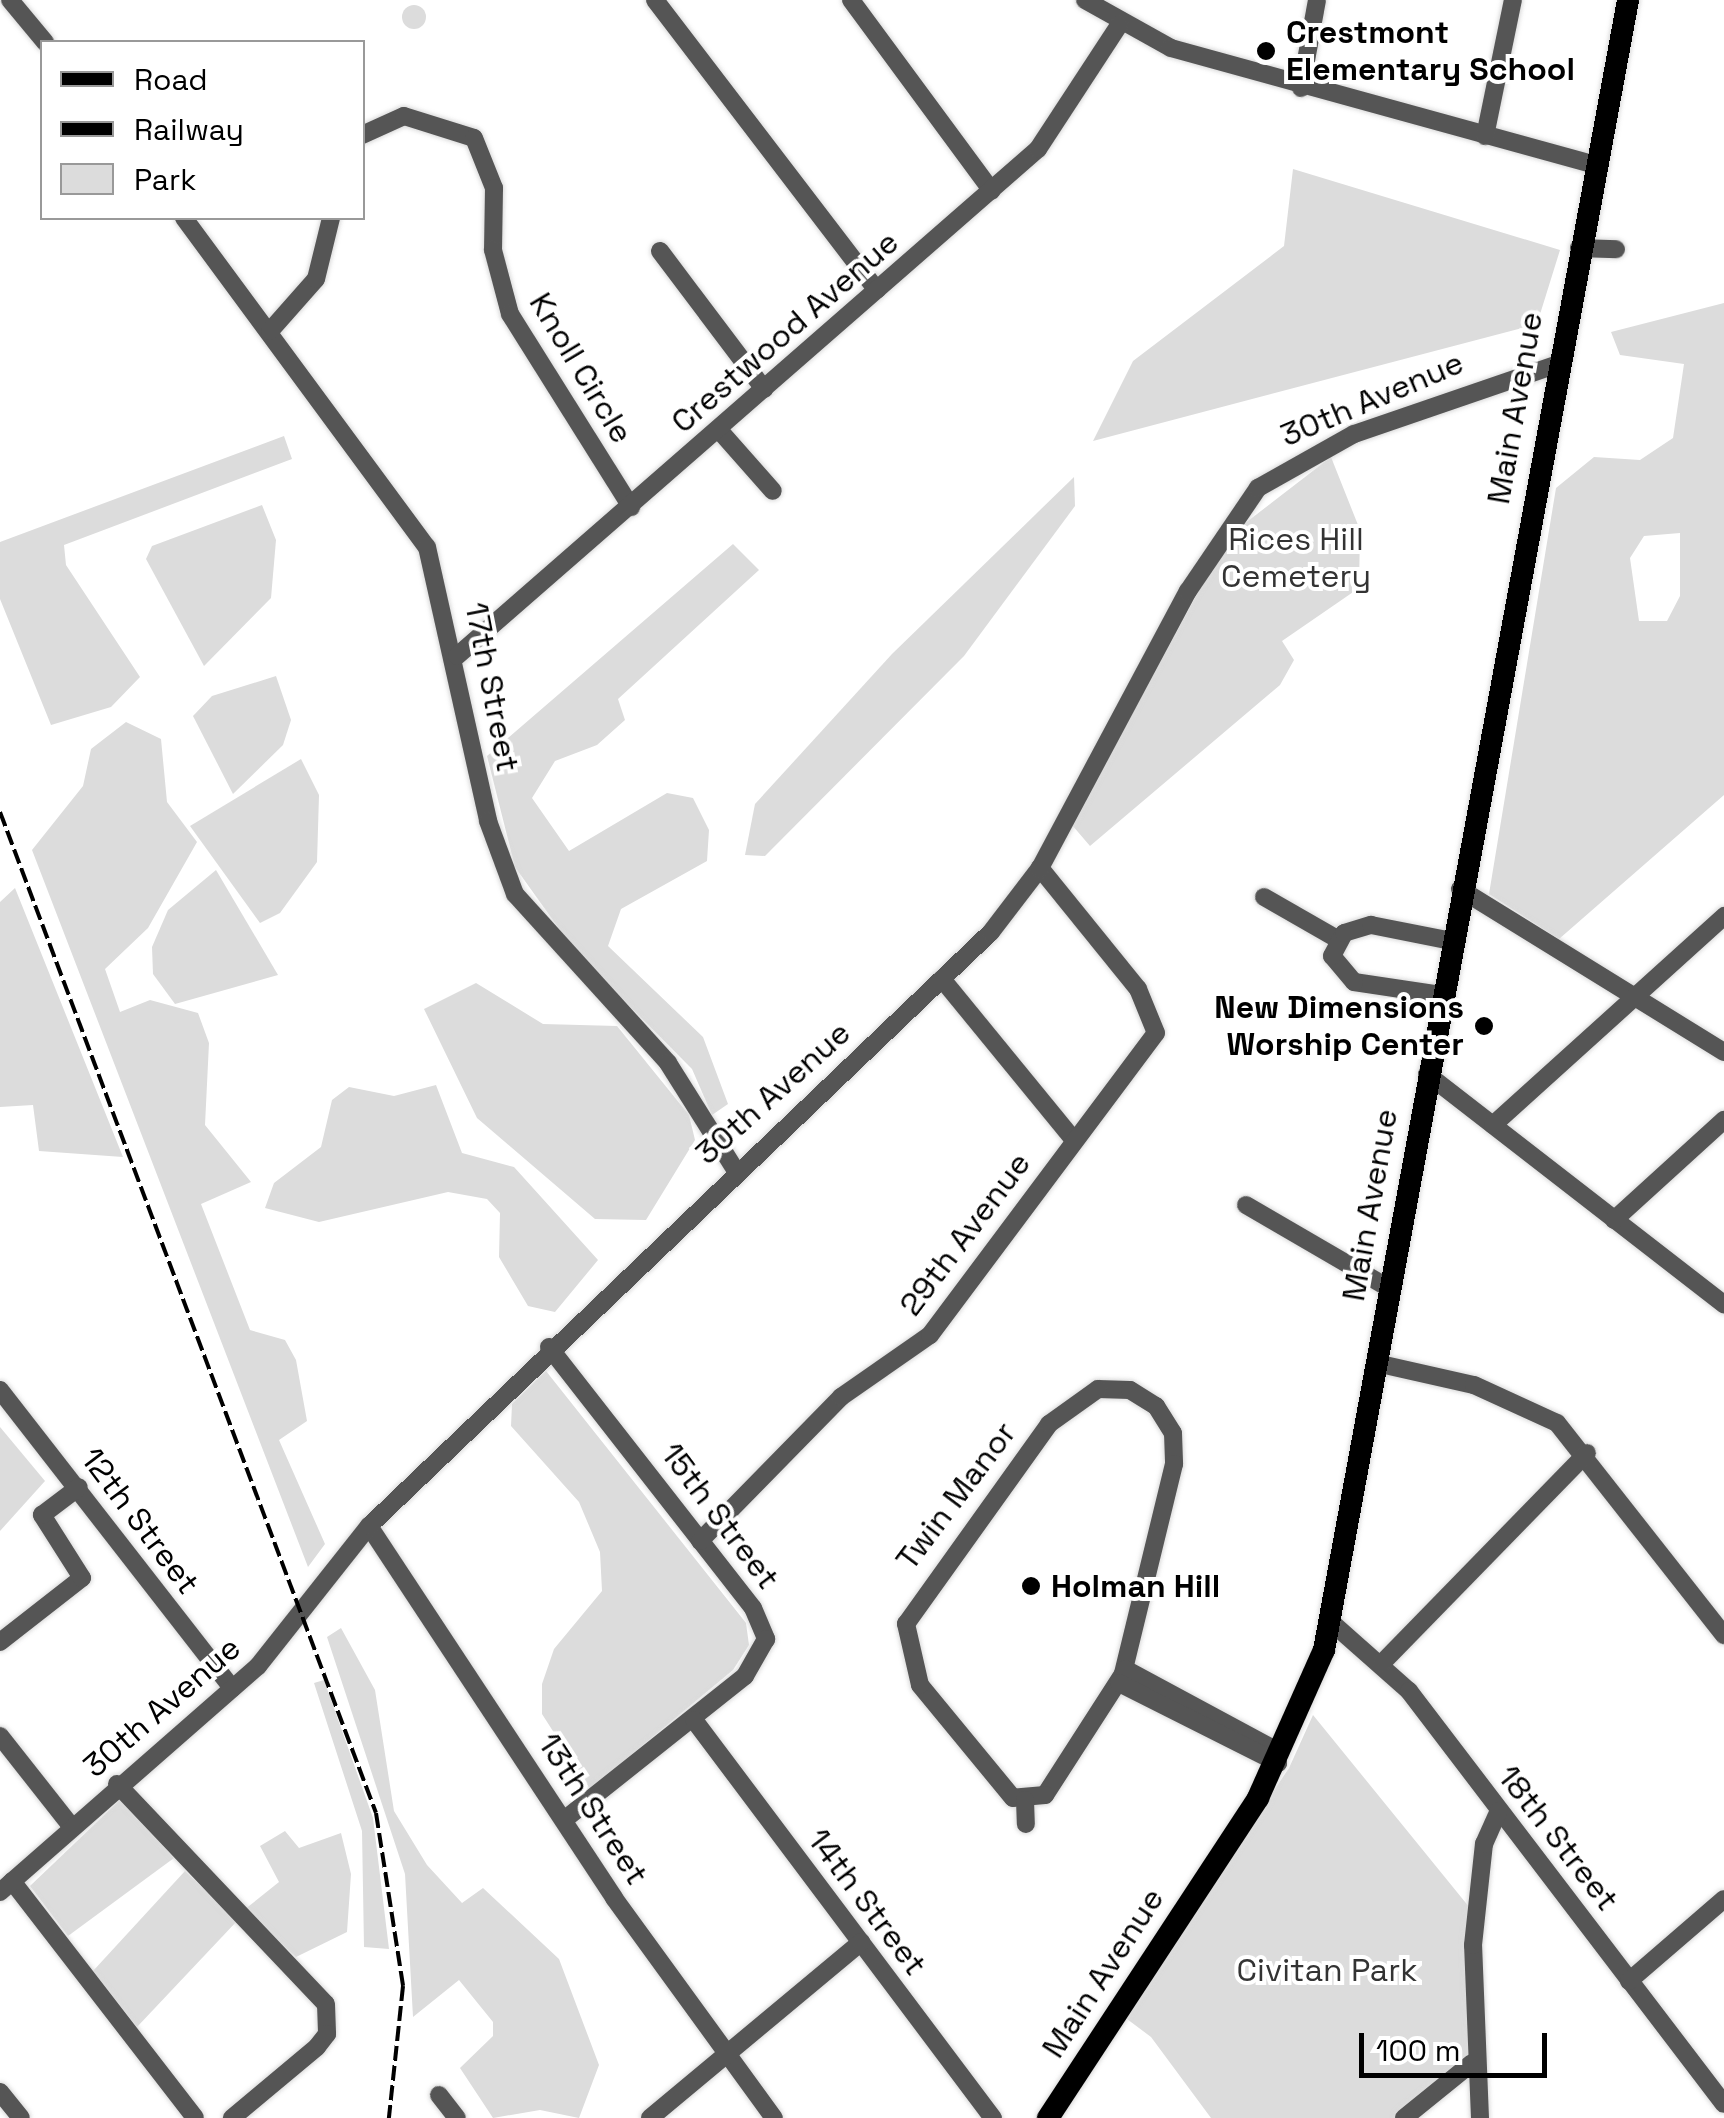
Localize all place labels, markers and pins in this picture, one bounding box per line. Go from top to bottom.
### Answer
place label: Crestmont Elementary School [1286,14,1575,89]
marker: Crestmont Elementary School [1255,40,1277,62]
place label: New Dimensions Worship Center [1214,989,1464,1064]
marker: New Dimensions Worship Center [1473,1015,1495,1037]
place label: Holman Hill [1051,1567,1220,1605]
marker: Holman Hill [1020,1575,1042,1597]

